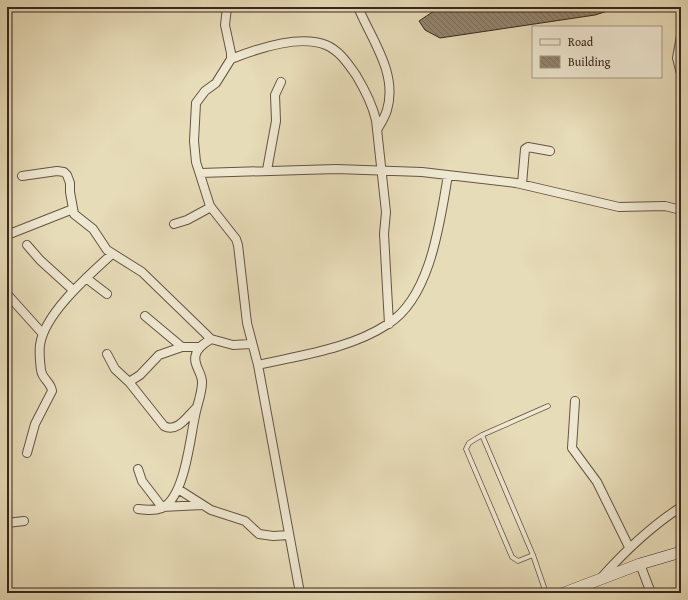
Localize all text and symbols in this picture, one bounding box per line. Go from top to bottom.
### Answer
legend [532,26,662,78]
text: Road [568,33,594,50]
text: Building [568,53,611,70]

